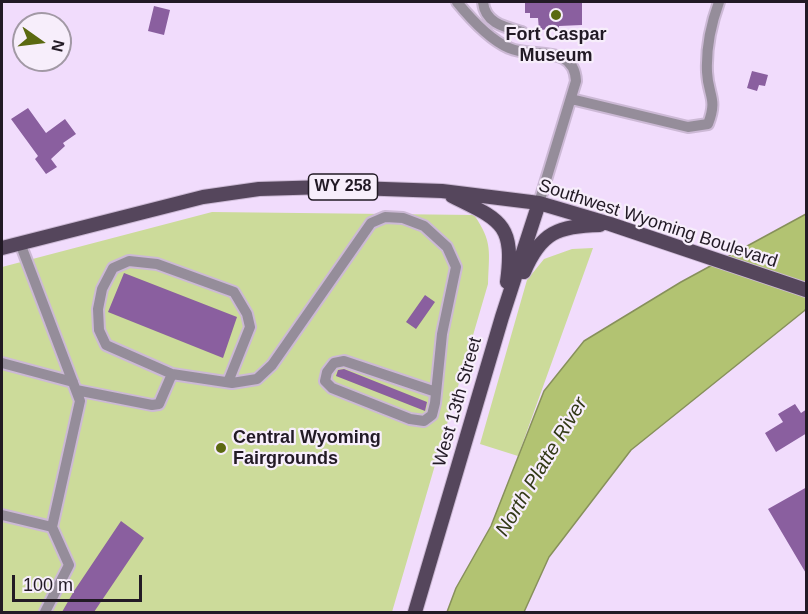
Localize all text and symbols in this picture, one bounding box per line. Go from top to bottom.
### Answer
marker: Fort Caspar Museum [549,8,563,22]
north arrow [12,12,72,72]
place label: Fort Caspar Museum [505,24,607,66]
text: N [48,38,68,54]
road number: WY 258 [308,174,378,200]
street label: Southwest Wyoming Boulevard [536,175,780,273]
street label: West 13th Street [429,335,487,469]
water label: North Platte River [491,393,593,541]
place label: Central Wyoming Fairgrounds [233,427,381,470]
marker: Central Wyoming Fairgrounds [214,441,228,455]
scale bar [15,563,146,601]
text: 100 m [23,575,73,595]

